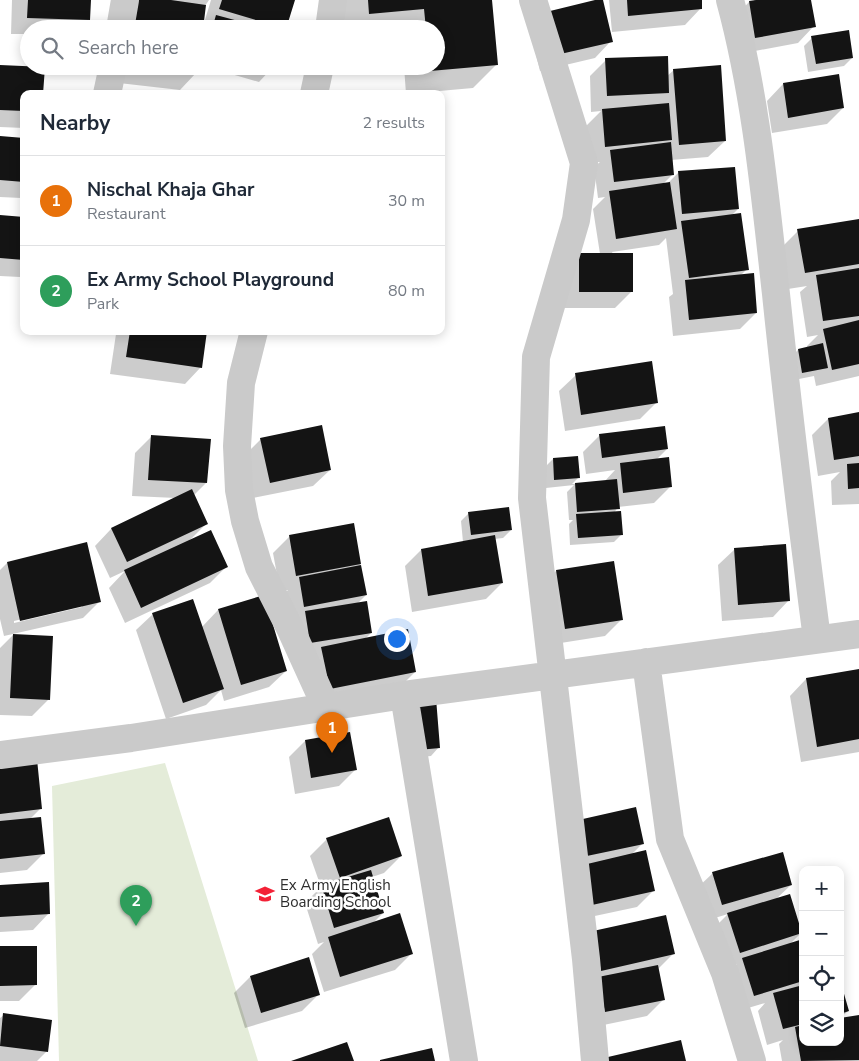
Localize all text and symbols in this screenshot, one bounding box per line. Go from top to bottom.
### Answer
search box [20,20,445,75]
icon: search [38,34,66,62]
text: Search here [78,35,179,61]
text: Nearby [40,109,110,137]
text: 2 results [363,112,425,134]
text: Nischal Khaja Ghar [87,177,255,203]
text: 1 [51,190,61,212]
text: 30 m [388,190,425,212]
text: Restaurant [87,203,166,225]
text: Ex Army School Playground [87,267,334,293]
text: 2 [51,280,61,302]
text: 80 m [388,280,425,302]
text: Park [87,293,119,315]
your location [384,626,410,652]
pin: 1 [316,712,348,753]
map controls [799,866,844,1046]
button: + [799,866,844,911]
place label: Ex Army English Boarding School [280,875,391,912]
school or university icon: Ex Army English Boarding School [254,883,276,905]
pin: 2 [120,885,152,926]
button: − [799,911,844,956]
button: locate [799,956,844,1001]
button: layers [799,1001,844,1046]

